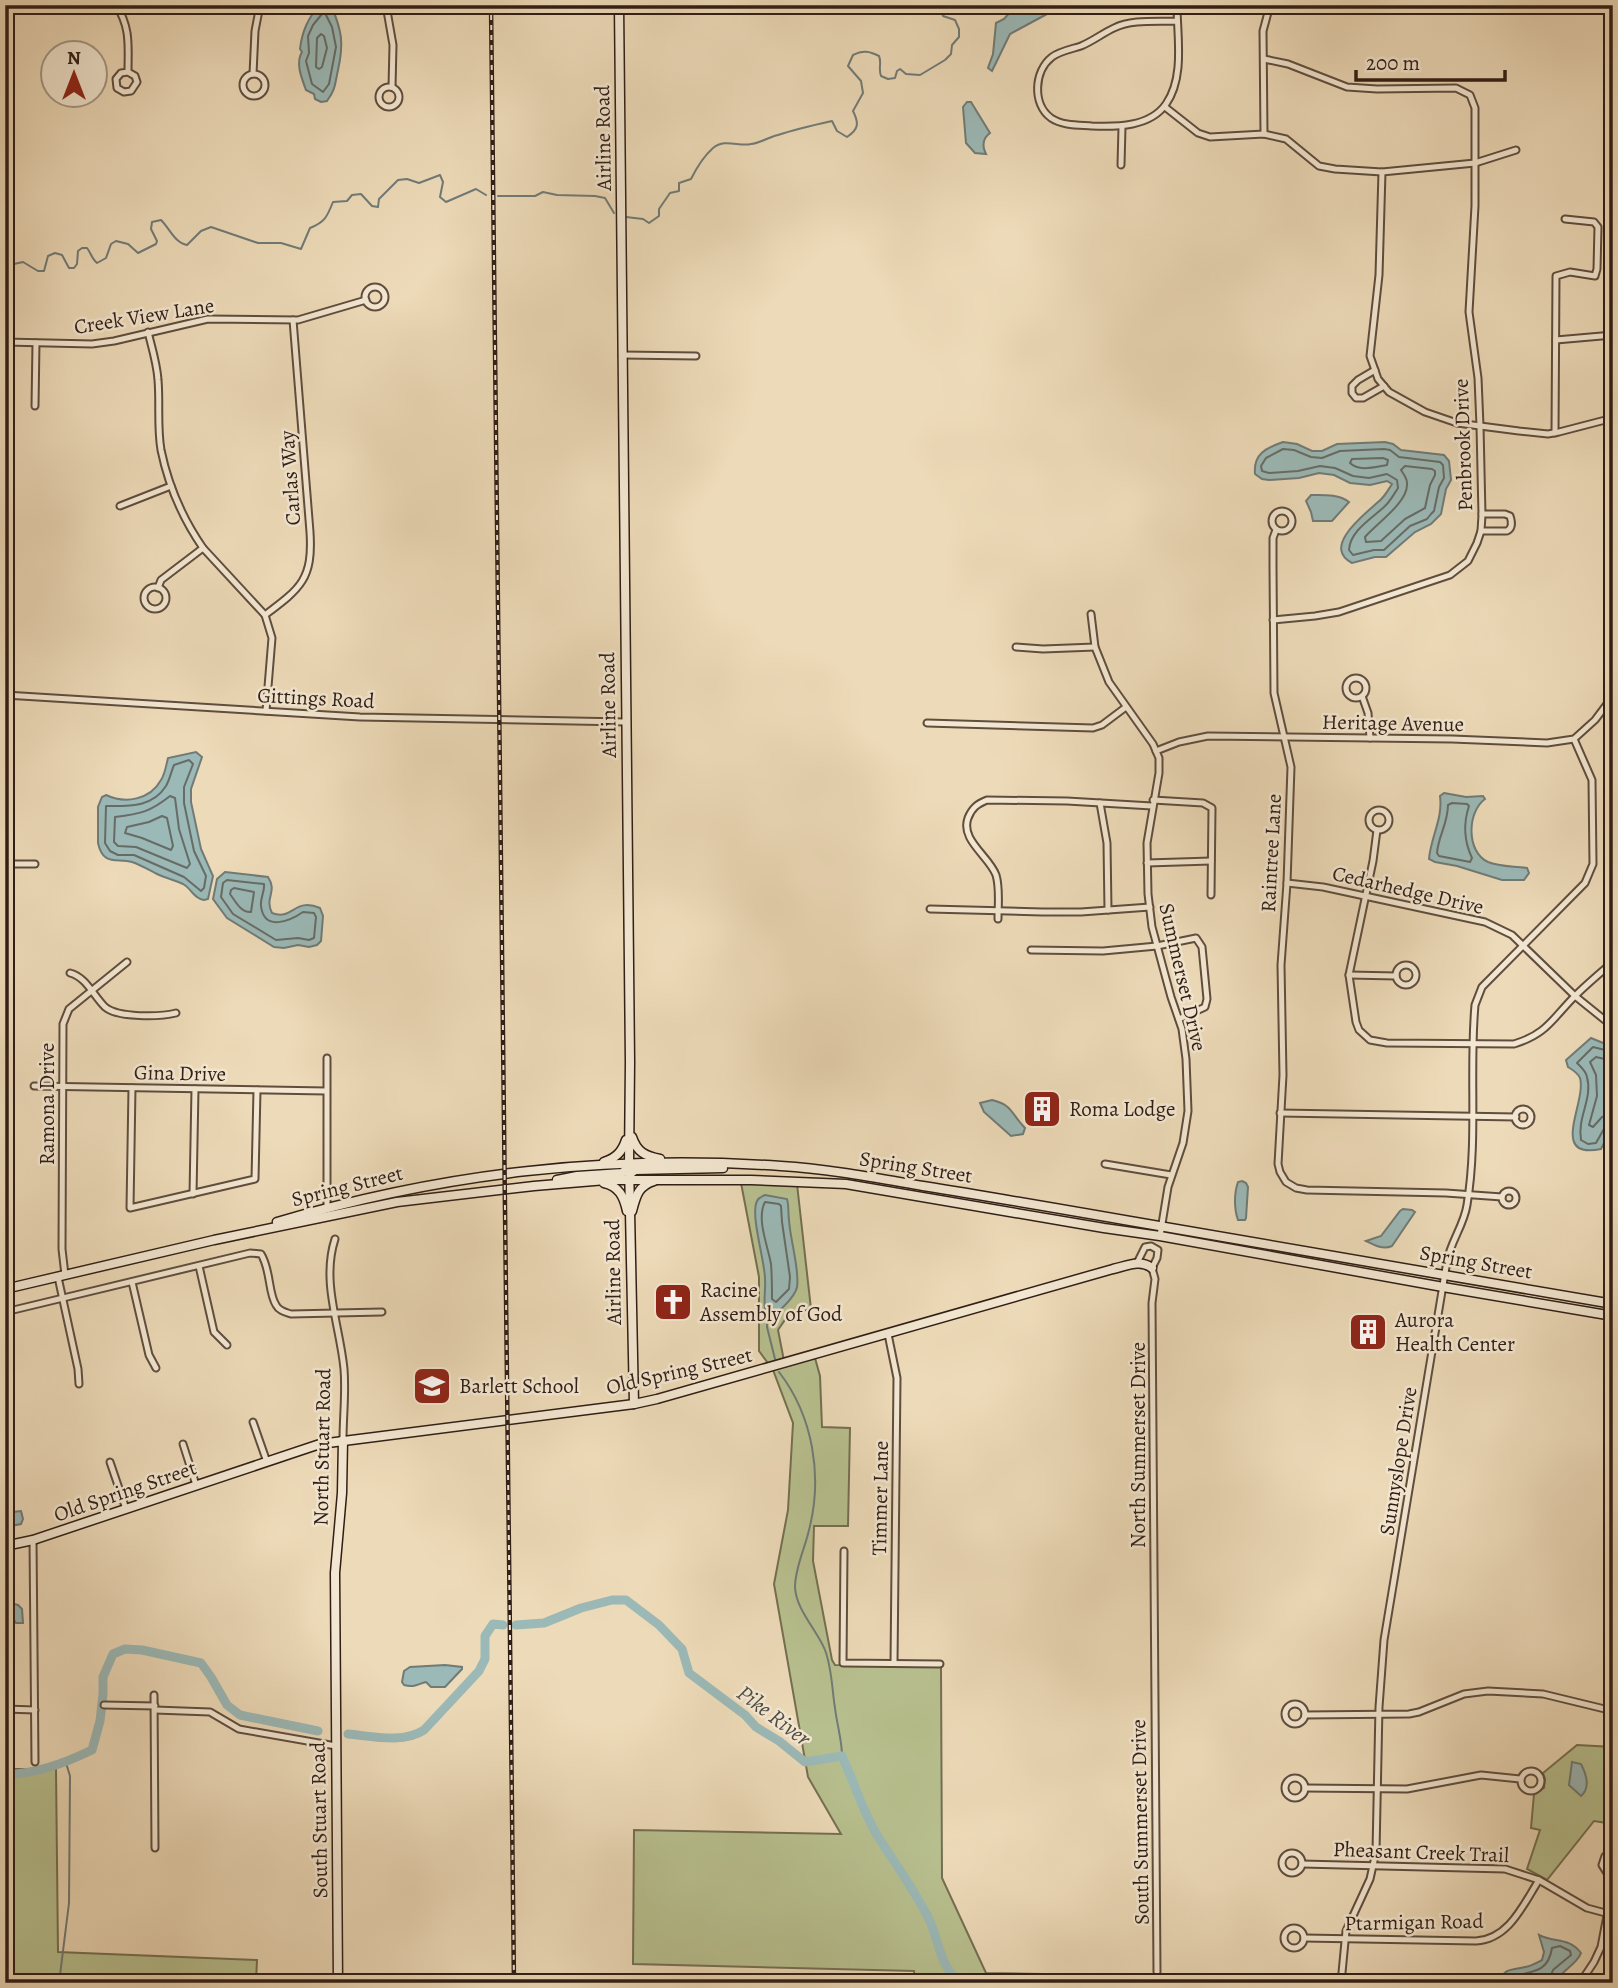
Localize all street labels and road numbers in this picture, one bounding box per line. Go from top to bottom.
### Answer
street label: Airline Road [588,84,618,192]
street label: Creek View Lane [72,291,216,341]
street label: Penbrook Drive [1447,378,1479,512]
street label: Carlas Way [273,429,307,526]
street label: Airline Road [593,651,623,759]
street label: Gittings Road [257,681,376,715]
street label: Heritage Avenue [1322,708,1464,738]
street label: Raintree Lane [1254,793,1288,913]
street label: Cedarhedge Drive [1330,859,1486,921]
street label: Summerset Drive [1152,900,1214,1054]
street label: Ramona Drive [33,1043,61,1165]
street label: Gina Drive [134,1058,226,1088]
street label: Spring Street [858,1144,975,1190]
street label: Spring Street [288,1159,406,1213]
street label: Airline Road [598,1218,628,1326]
street label: Spring Street [1417,1238,1535,1286]
street label: Old Spring Street [603,1341,755,1401]
street label: North Summerset Drive [1124,1342,1152,1548]
street label: North Stuart Road [307,1367,337,1526]
street label: Sunnyslope Drive [1372,1385,1424,1537]
street label: Timmer Lane [865,1440,895,1556]
street label: Old Spring Street [50,1453,200,1529]
street label: South Summerset Drive [1124,1719,1156,1925]
street label: South Stuart Road [304,1741,334,1899]
street label: Pheasant Creek Trail [1332,1835,1510,1869]
street label: Ptarmigan Road [1344,1907,1485,1937]

